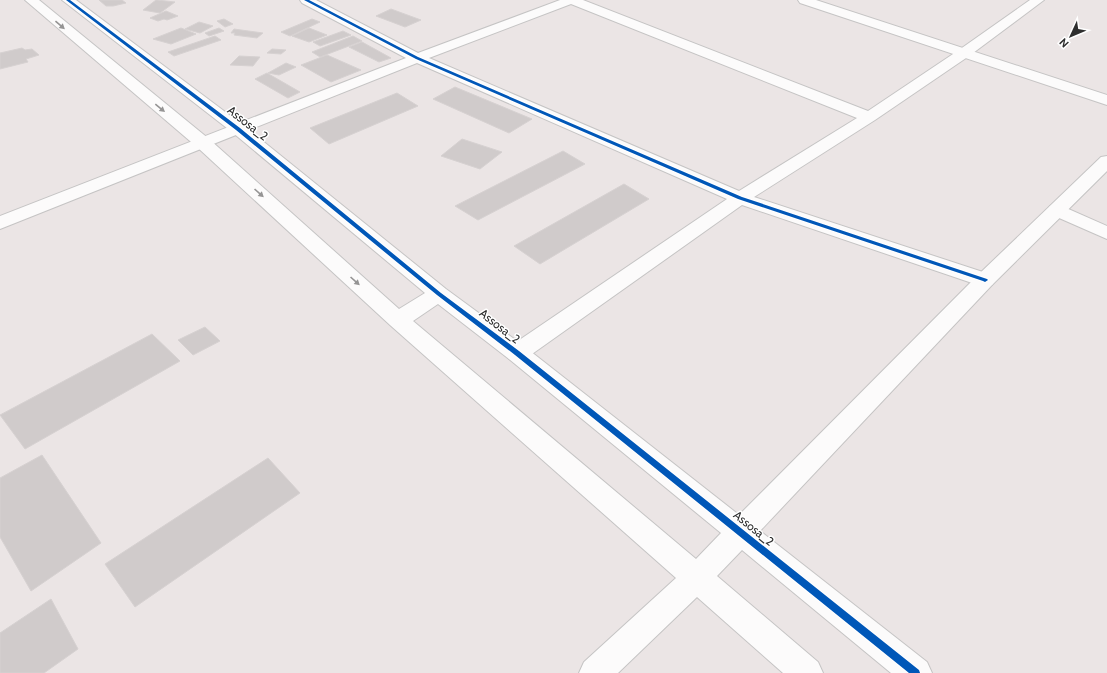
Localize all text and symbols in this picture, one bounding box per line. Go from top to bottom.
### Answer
north arrow [1051,16,1091,56]
one-way arrow [55,21,65,30]
text: N [1056,35,1072,51]
street label: Assosa_2 [225,102,271,144]
one-way arrow [155,104,166,113]
one-way arrow [253,189,264,198]
one-way arrow [350,276,360,285]
street label: Assosa_2 [477,305,523,347]
street label: Assosa_2 [731,507,777,549]

